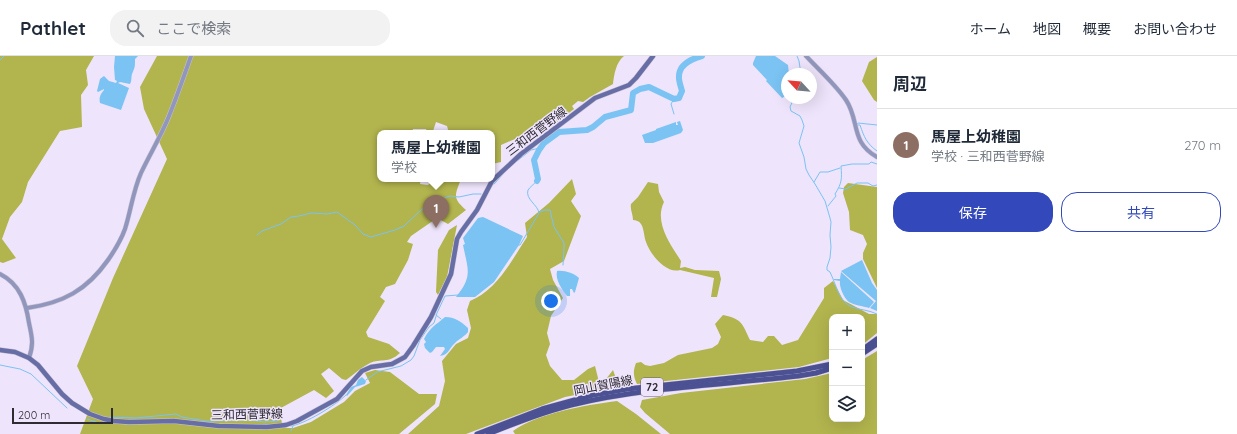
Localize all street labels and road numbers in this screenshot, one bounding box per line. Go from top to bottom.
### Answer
street label: 三和西菅野線 [503,103,569,159]
street label: 岡山賀陽線 [572,372,634,398]
road number: 72 [641,378,663,396]
street label: 三和西菅野線 [211,406,283,422]

